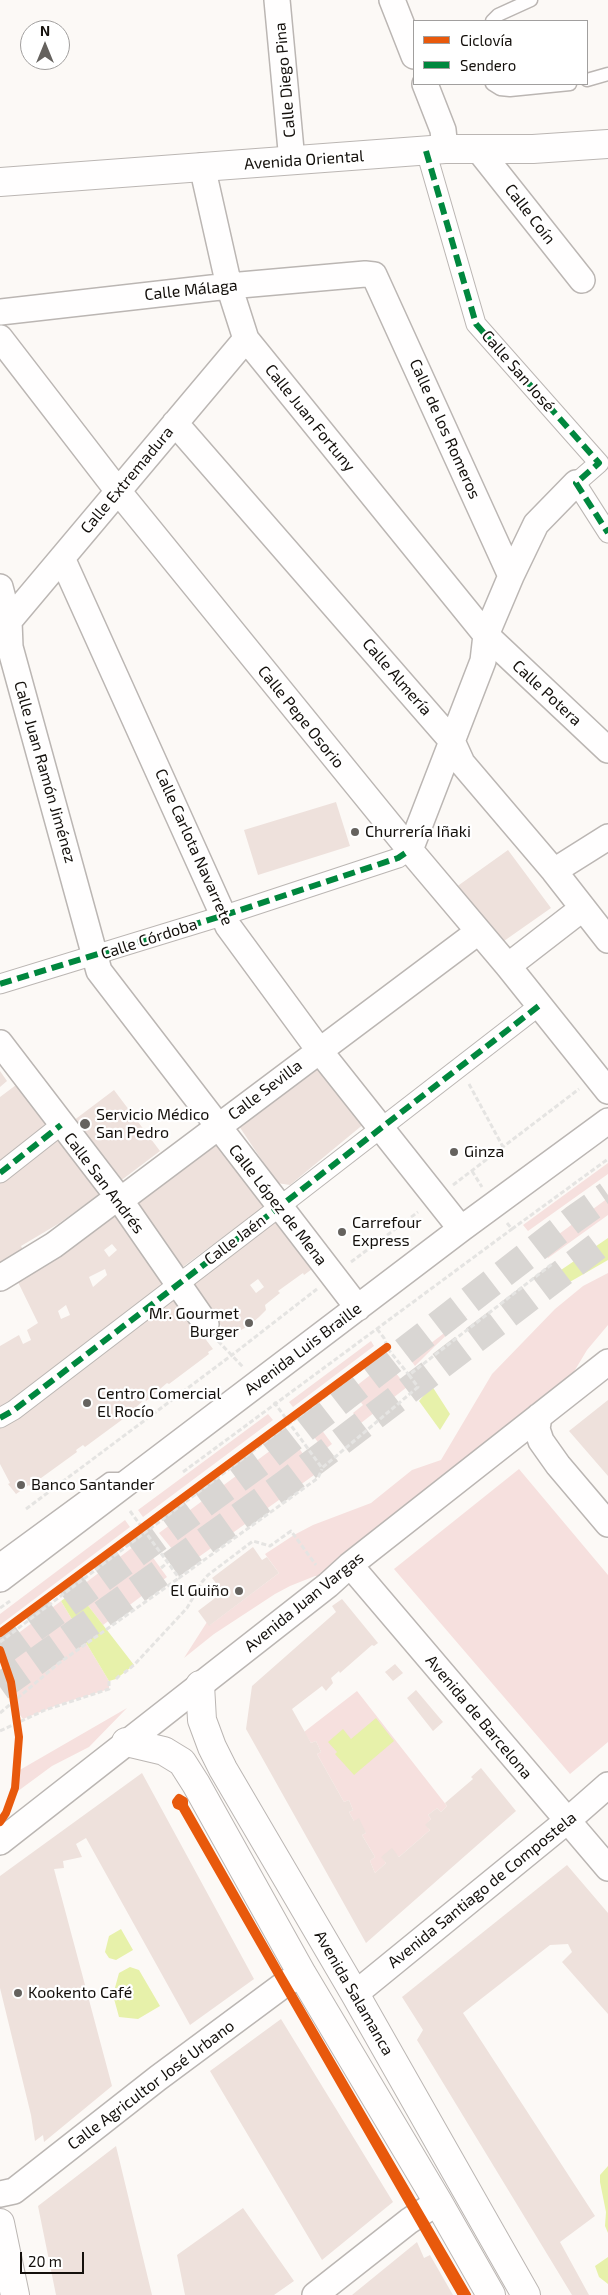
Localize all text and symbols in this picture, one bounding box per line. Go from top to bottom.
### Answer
north arrow [20,20,70,70]
legend [413,20,588,85]
text: N [40,22,50,39]
street label: Calle Diego Pina [270,22,300,138]
text: Ciclovía [460,31,512,49]
text: Sendero [460,56,516,74]
street label: Avenida Oriental [243,146,365,174]
street label: Calle Coín [501,180,559,248]
street label: Calle Málaga [143,276,239,304]
street label: Calle San José [477,326,559,416]
street label: Calle de los Romeros [405,356,485,502]
street label: Calle Juan Fortuny [261,360,359,476]
street label: Calle Extremadura [77,422,177,538]
street label: Calle Almería [358,634,436,720]
street label: Calle Potera [508,656,586,730]
street label: Calle Pepe Osorio [254,662,348,772]
street label: Calle Juan Ramón Jiménez [10,679,80,865]
street label: Calle Carlota Navarrete [151,766,237,928]
place label: Churrería Iñaki [365,822,471,842]
marker: Churrería Iñaki [349,826,361,838]
street label: Calle Córdoba [98,914,200,964]
street label: Calle Sevilla [224,1056,306,1124]
place label: Servicio Médico San Pedro [96,1105,209,1143]
marker: Servicio Médico San Pedro [78,1117,92,1131]
street label: Calle San Andrés [60,1129,148,1237]
street label: Calle López de Mena [225,1141,331,1269]
place label: Ginza [464,1142,504,1162]
marker: Ginza [448,1146,460,1158]
street label: Calle Jaén [201,1211,269,1269]
place label: Carrefour Express [352,1213,422,1251]
marker: Carrefour Express [336,1226,348,1238]
street label: Avenida Luis Braille [241,1299,365,1399]
place label: Mr. Gourmet Burger [149,1304,239,1342]
marker: Mr. Gourmet Burger [243,1317,255,1329]
place label: Centro Comercial El Rocío [97,1384,221,1422]
marker: Centro Comercial El Rocío [81,1397,93,1409]
place label: Banco Santander [31,1475,155,1495]
marker: Banco Santander [15,1479,27,1491]
street label: Avenida Juan Vargas [241,1548,367,1656]
place label: El Guiño [170,1581,229,1601]
marker: El Guiño [233,1585,245,1597]
street label: Avenida de Barcelona [422,1651,536,1783]
street label: Avenida Santiago de Compostela [384,1808,580,1972]
street label: Avenida Salamanca [310,1927,398,2059]
place label: Kookento Café [28,1983,132,2003]
marker: Kookento Café [12,1987,24,1999]
street label: Calle Agricultor José Urbano [64,2016,238,2154]
scale bar [22,2242,86,2274]
text: 20 m [28,2252,62,2270]

